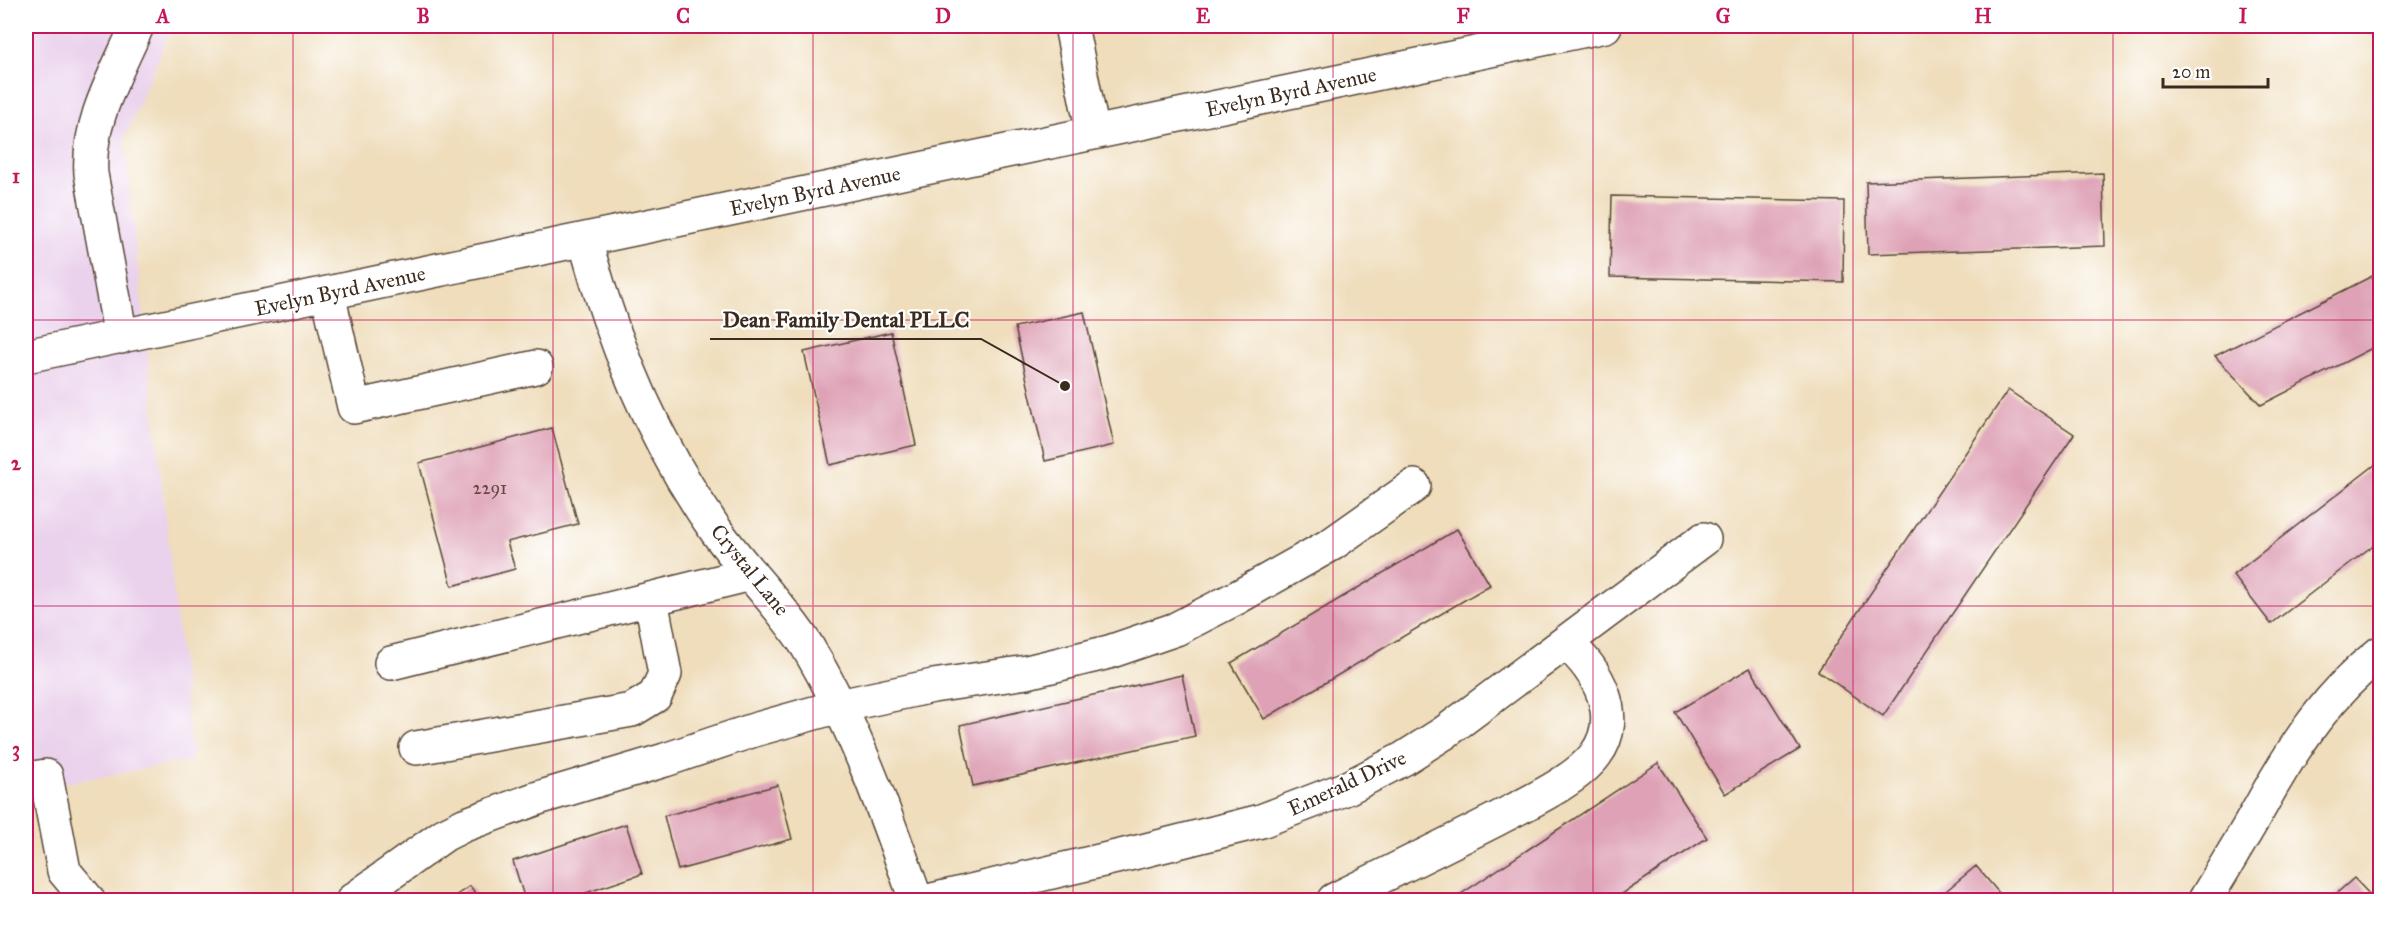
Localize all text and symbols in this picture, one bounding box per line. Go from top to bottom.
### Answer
text: A [154,4,170,28]
text: B [416,4,430,28]
text: C [676,4,690,28]
text: D [935,4,951,28]
text: E [1196,4,1211,28]
text: F [1456,4,1470,28]
text: G [1716,4,1731,28]
text: H [1974,4,1992,28]
text: I [2239,4,2248,28]
scale bar [2163,51,2268,89]
street label: Evelyn Byrd Avenue [1203,61,1379,123]
text: 20 m [2172,61,2210,83]
street label: Evelyn Byrd Avenue [727,160,903,222]
text: 1 [12,164,20,188]
street label: Evelyn Byrd Avenue [252,260,428,322]
callout: Dean Family Dental PLLC [710,299,981,339]
text: Dean Family Dental PLLC [723,306,969,333]
text: 2 [11,451,22,475]
house number: 2291 [473,477,507,499]
street label: Crystal Lane [705,519,795,621]
text: 3 [12,737,20,762]
street label: Emerald Drive [1284,744,1410,822]

